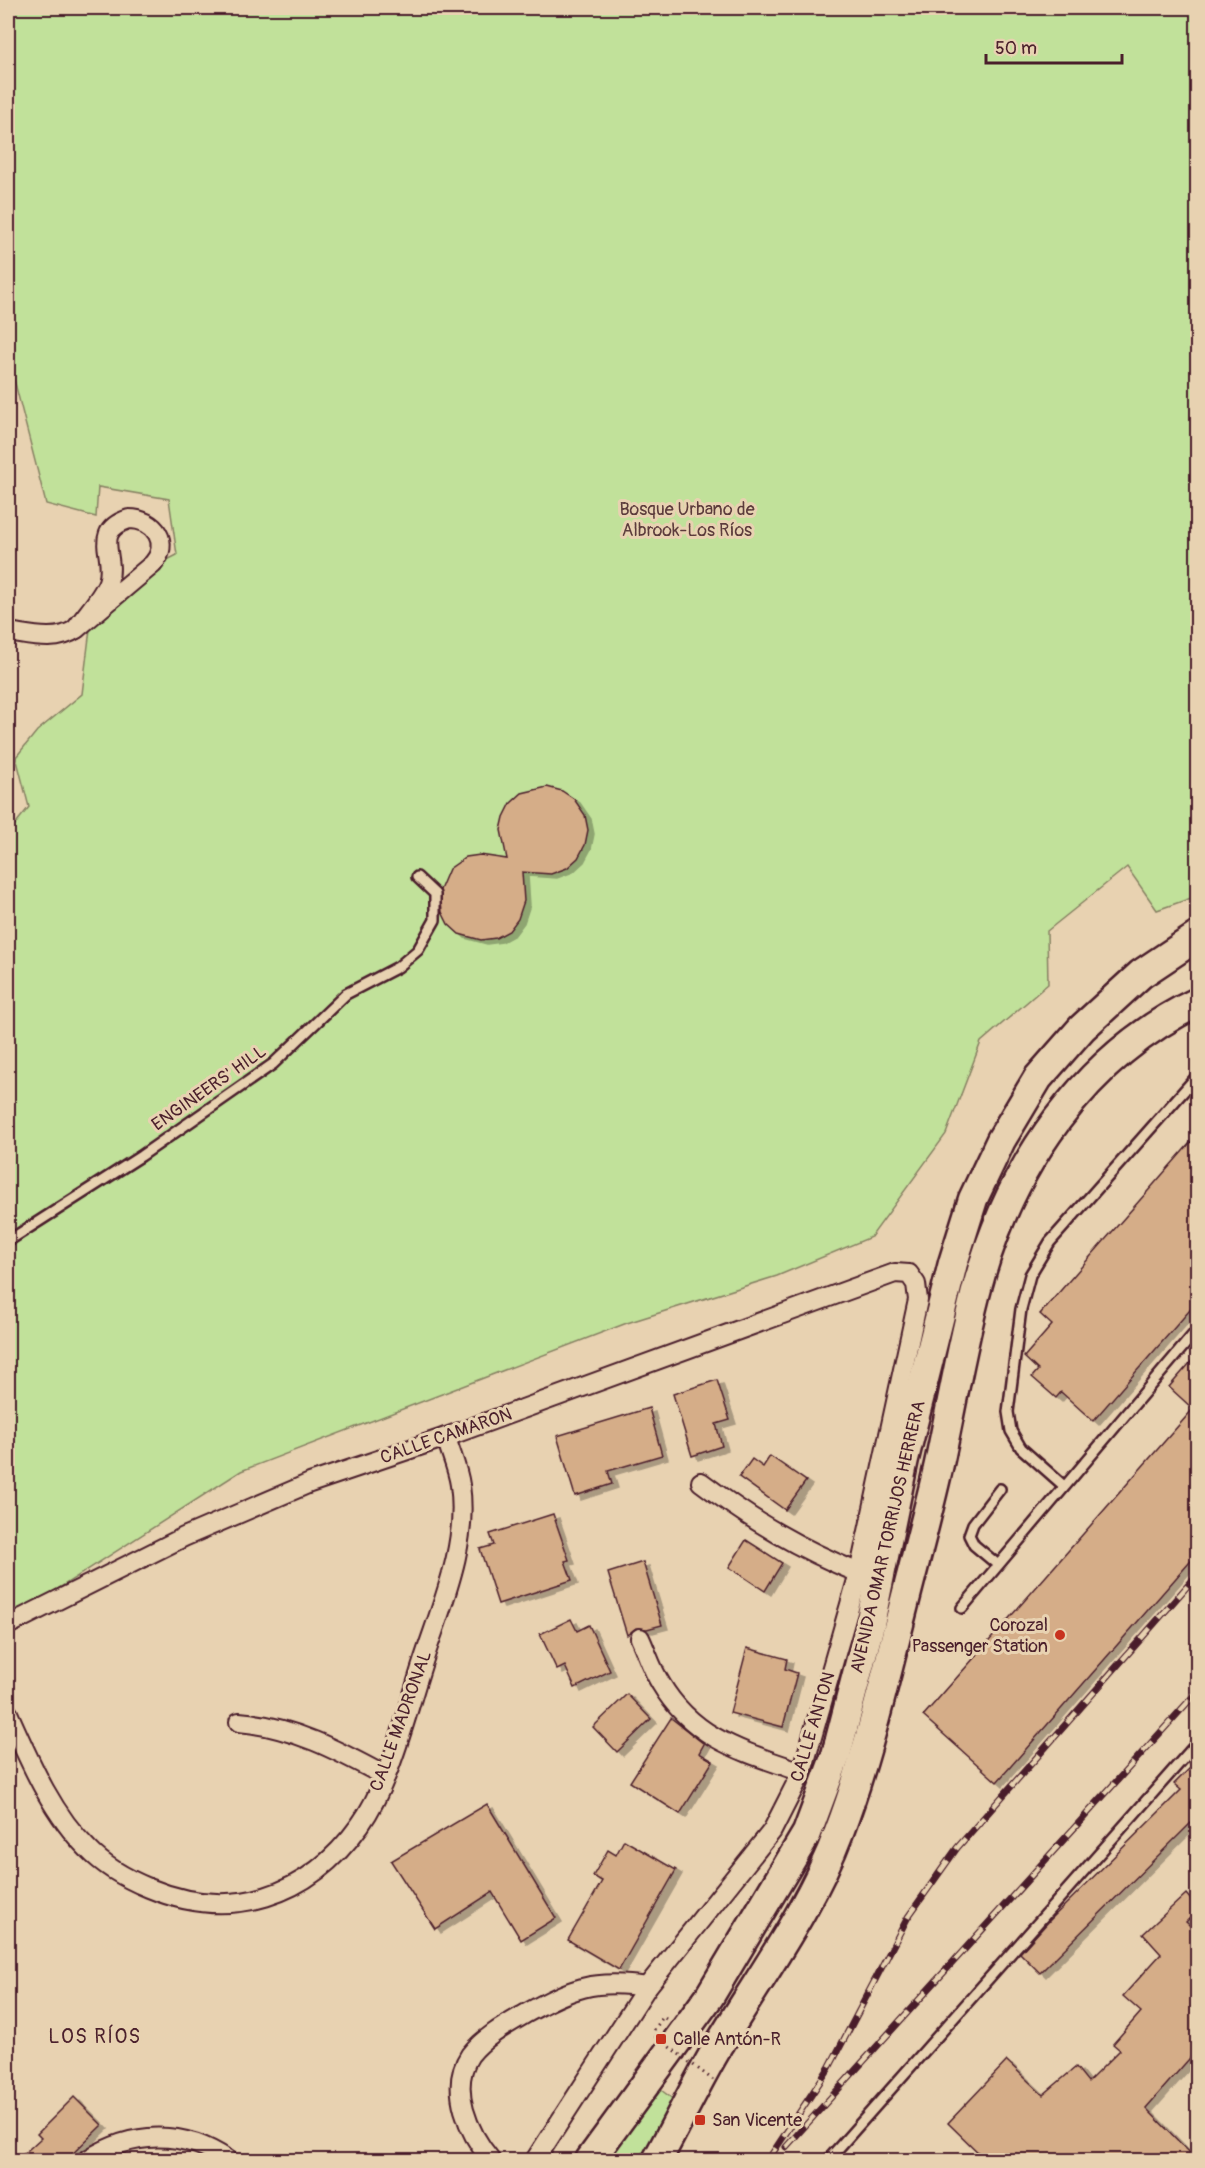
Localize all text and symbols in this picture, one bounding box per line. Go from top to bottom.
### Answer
scale bar [986,27,1122,65]
text: 50 m [995,37,1037,60]
park label: Bosque Urbano de Albrook-Los Ríos [619,498,755,542]
street label: ENGINEERS' HILL [147,1040,271,1136]
street label: AVENIDA OMAR TORRIJOS HERRERA [845,1398,931,1676]
street label: CALLE CAMARON [377,1403,515,1469]
place label: Corozal Passenger Station [912,1614,1048,1658]
marker: Corozal Passenger Station [1053,1628,1067,1642]
street label: CALLE MADRONAL [365,1647,437,1795]
street label: CALLE ANTON [785,1669,841,1785]
district label: LOS RÍOS [48,2024,142,2049]
place label: Calle Antón-R [673,2028,781,2051]
marker: Calle Antón-R [654,2032,668,2046]
place label: San Vicente [712,2109,802,2132]
marker: San Vicente [693,2113,707,2127]

